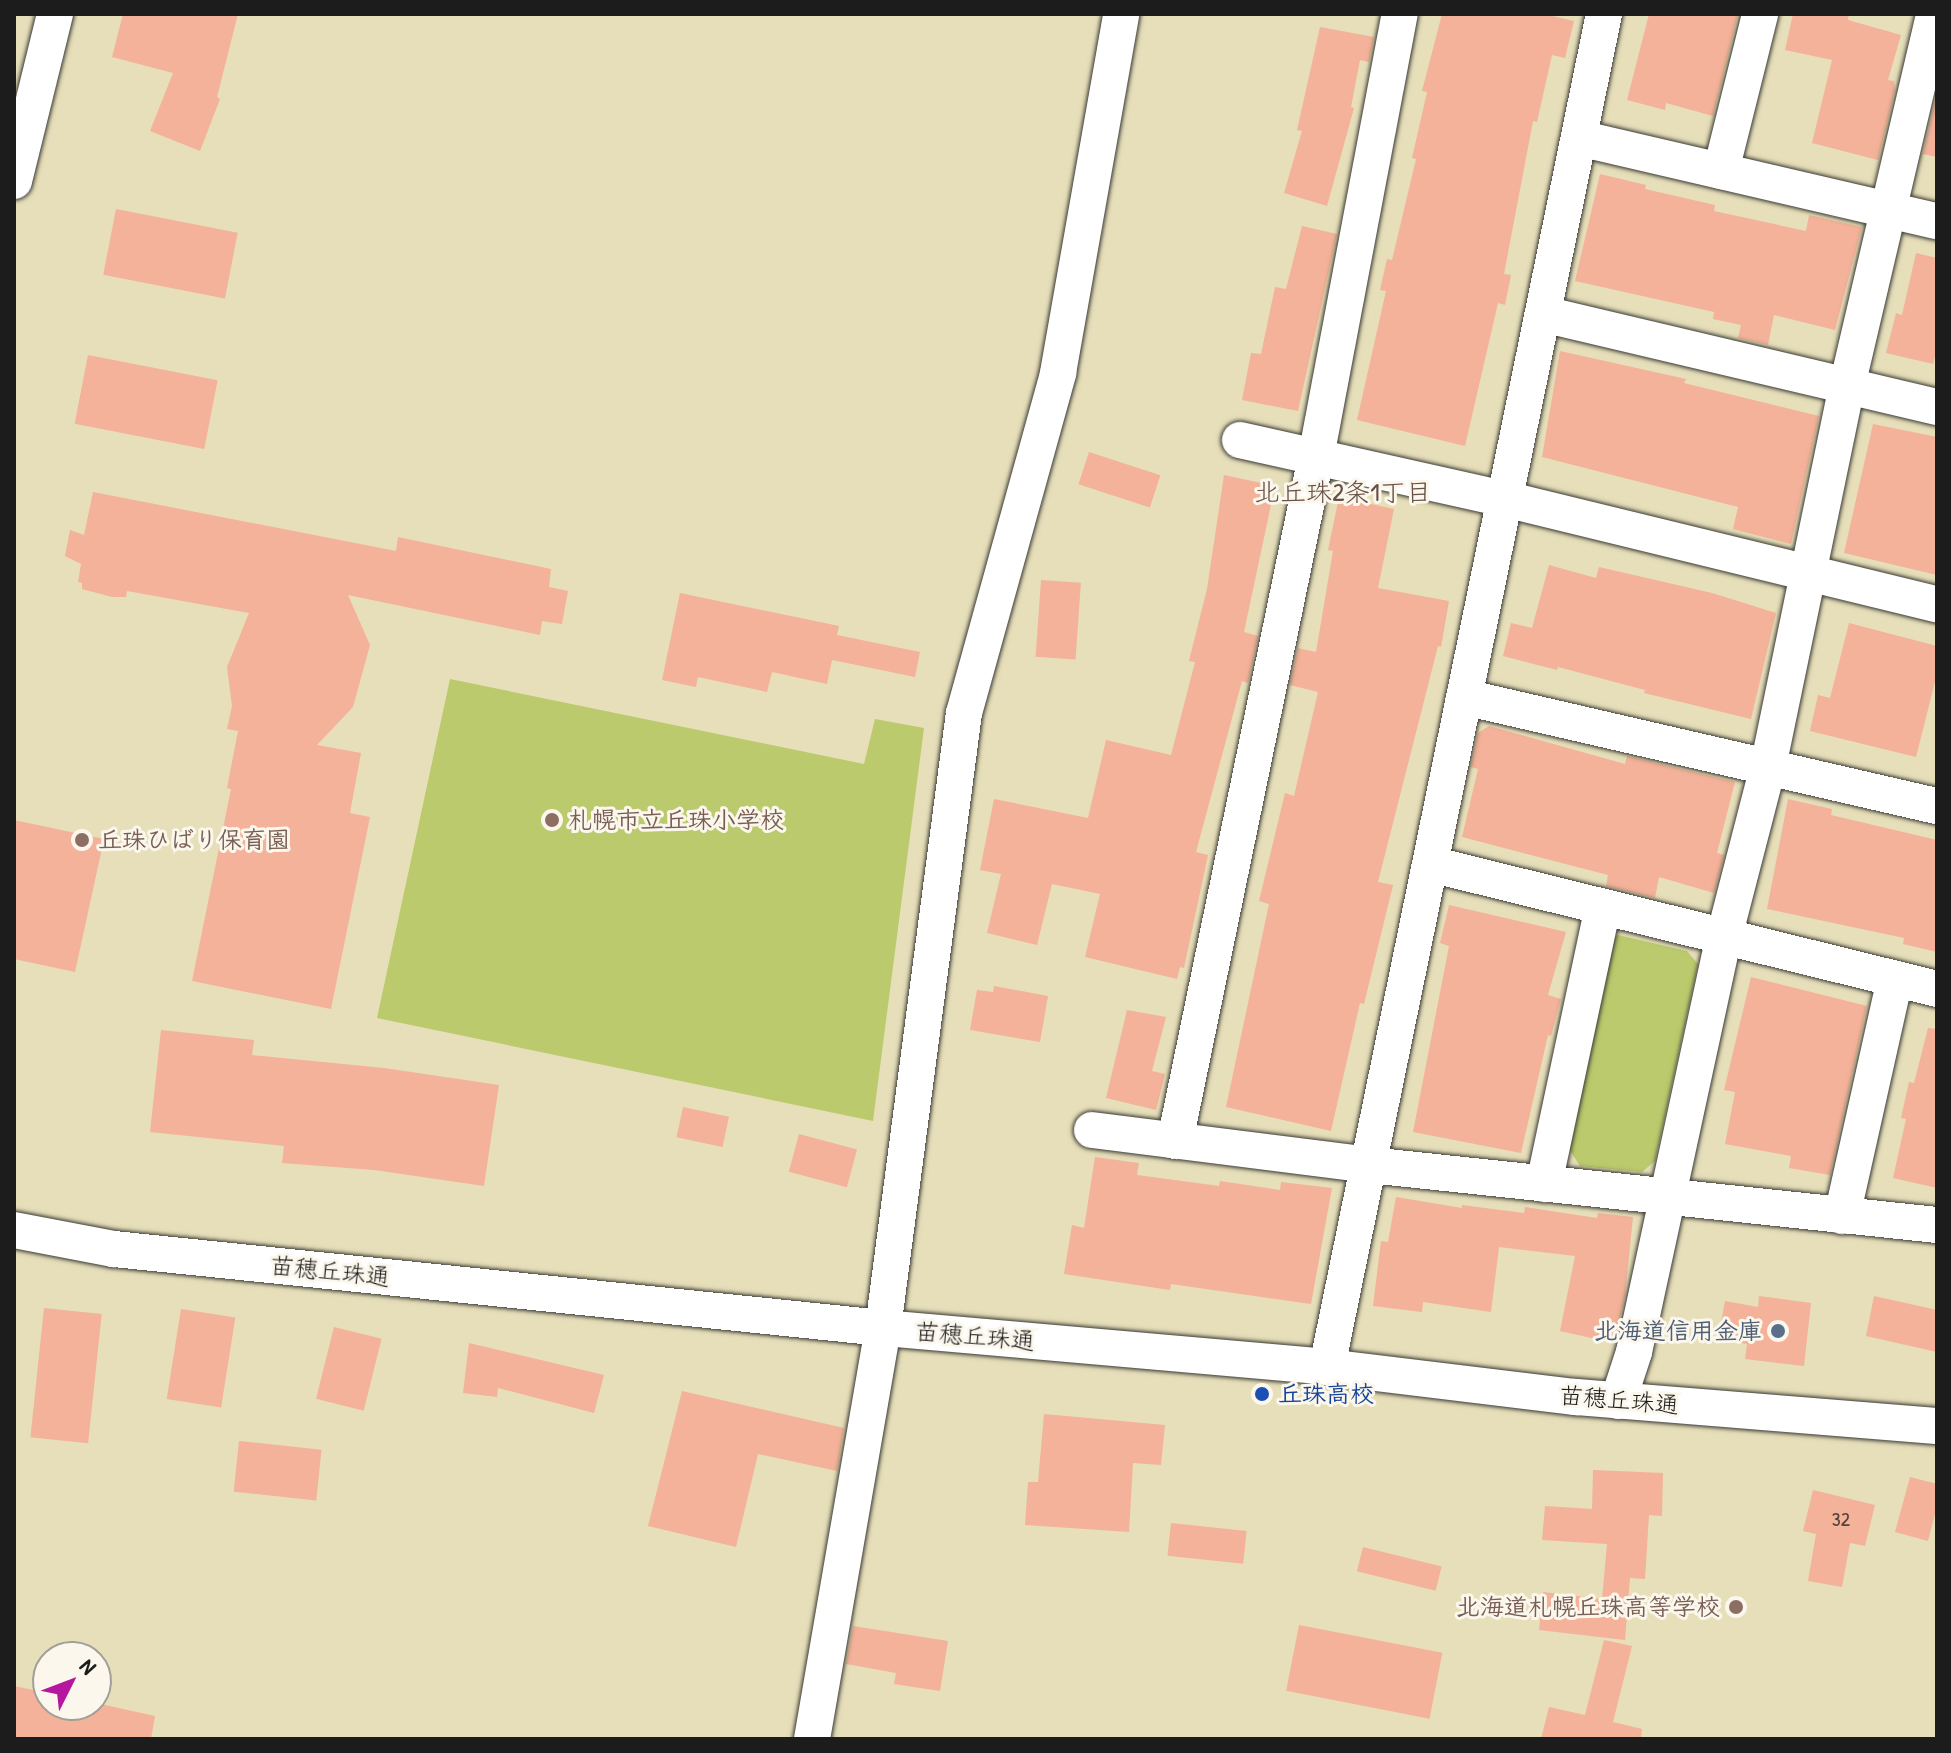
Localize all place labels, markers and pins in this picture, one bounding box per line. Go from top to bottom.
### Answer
place label: 札幌市立丘珠小学校 [568,806,784,834]
marker: 札幌市立丘珠小学校 [543,811,561,829]
place label: 丘珠ひばり保育園 [98,826,290,854]
marker: 丘珠ひばり保育園 [73,831,91,849]
place label: 北海道信用金庫 [1594,1317,1762,1345]
marker: 北海道信用金庫 [1769,1322,1787,1340]
place label: 丘珠高校 [1278,1380,1374,1408]
marker: 丘珠高校 [1253,1385,1271,1403]
place label: 北海道札幌丘珠高等学校 [1456,1593,1720,1621]
marker: 北海道札幌丘珠高等学校 [1727,1598,1745,1616]

